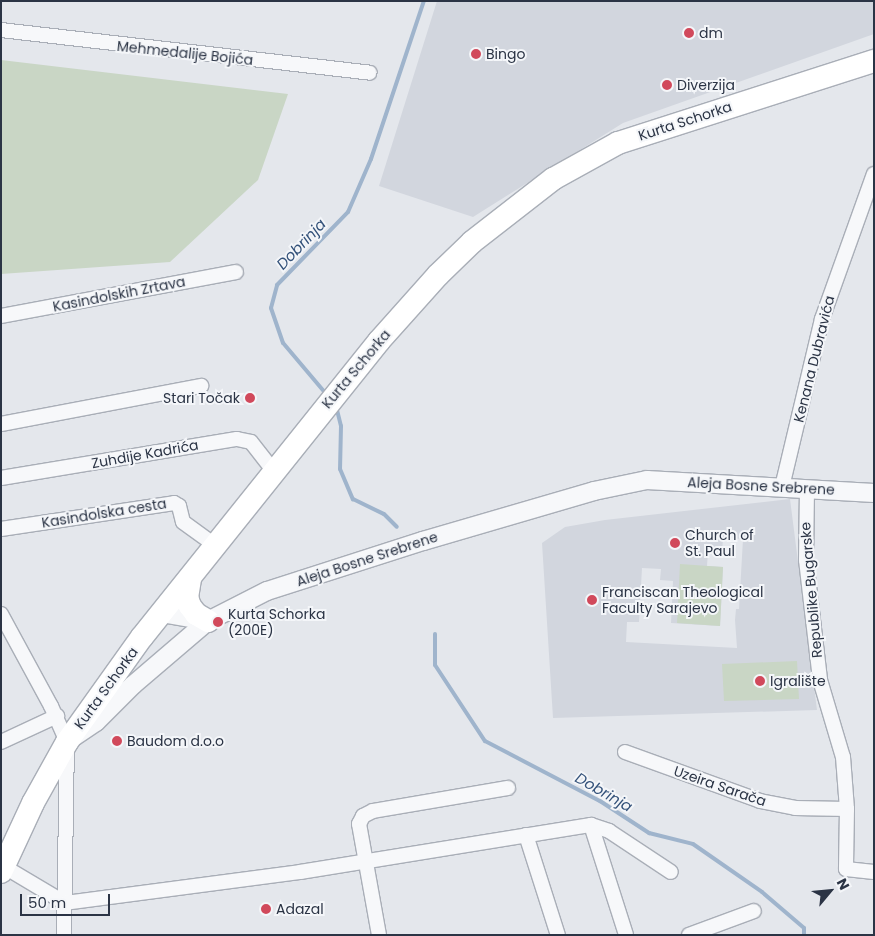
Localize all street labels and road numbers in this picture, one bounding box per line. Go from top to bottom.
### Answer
street label: Mehmedalije Bojića [116,37,254,69]
street label: Kurta Schorka [636,98,734,144]
street label: Kasindolskih Zrtava [51,273,187,315]
street label: Kenana Dubravića [790,294,838,424]
street label: Kurta Schorka [318,326,394,412]
street label: Zuhdije Kadrića [90,436,200,472]
street label: Aleja Bosne Srebrene [687,474,835,498]
street label: Kasindolska cesta [40,495,168,531]
street label: Republike Bugarske [797,521,825,659]
street label: Aleja Bosne Srebrene [294,528,440,590]
street label: Kurta Schorka [71,644,141,732]
street label: Uzeira Sarača [672,762,768,810]

